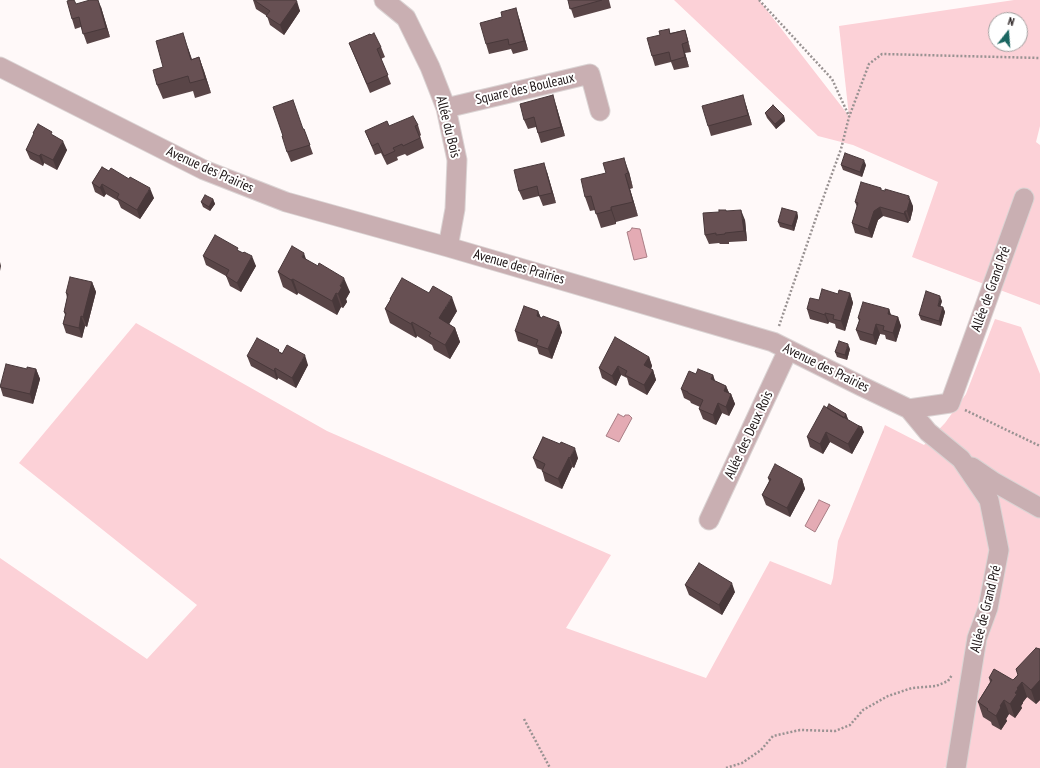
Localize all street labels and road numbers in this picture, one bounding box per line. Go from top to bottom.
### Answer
street label: Square des Bouleaux [474,69,576,109]
street label: Allée du Bois [432,94,464,160]
street label: Avenue des Prairies [164,143,256,197]
street label: Allée de Grand Pré [968,244,1014,334]
street label: Avenue des Prairies [472,246,566,288]
street label: Avenue des Prairies [780,340,872,396]
street label: Allée des Deux Rois [721,388,777,482]
street label: Allée de Grand Pré [967,564,1005,654]

